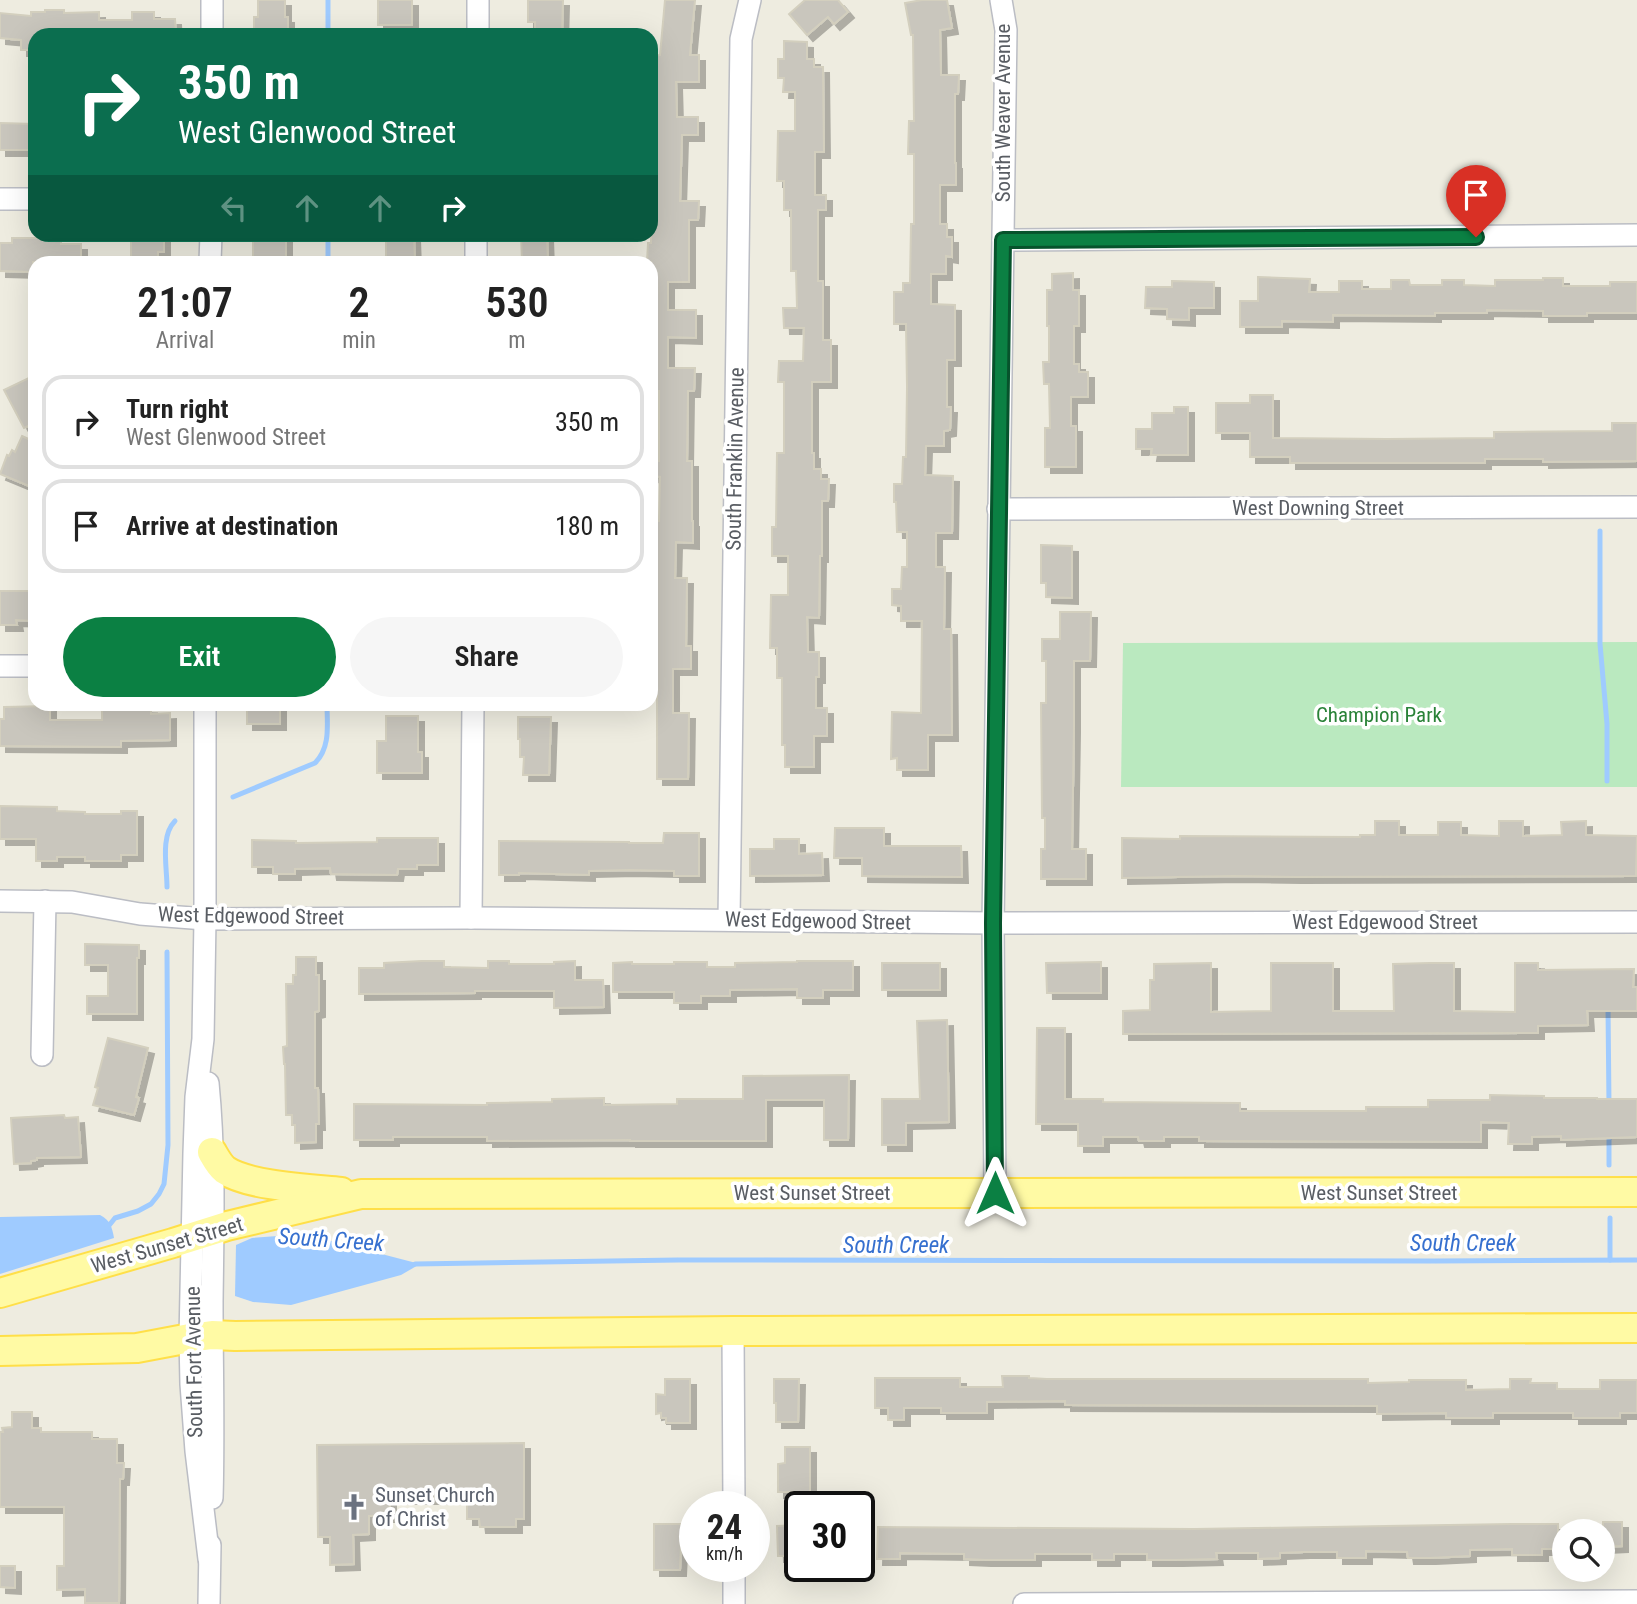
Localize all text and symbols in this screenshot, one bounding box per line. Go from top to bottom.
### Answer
street label: South Weaver Avenue [991,24,1015,202]
text: 350 m [178,54,300,111]
icon: right [63,56,154,147]
text: West Glenwood Street [178,113,456,151]
pin [1446,165,1506,237]
icon: arrive [1457,176,1495,214]
icon: left [215,189,253,227]
icon: ahead [288,189,326,227]
icon: ahead [361,189,399,227]
icon: right [434,189,472,227]
text: 21:07 [137,278,233,327]
text: 2 [349,278,370,327]
text: 530 [485,278,549,327]
text: Arrival [156,327,214,354]
text: min [342,327,376,354]
text: m [508,327,526,354]
street label: South Franklin Avenue [721,367,749,551]
text: Turn right [126,394,228,424]
icon: right [67,403,105,441]
text: 350 m [555,407,619,437]
text: West Glenwood Street [126,424,326,451]
street label: West Downing Street [1232,496,1404,520]
icon: arrive [67,507,105,545]
text: Arrive at destination [126,511,338,541]
text: 180 m [555,511,619,541]
button: Exit [63,617,336,697]
button: Share [350,617,623,697]
park label: Champion Park [1316,703,1443,727]
street label: West Edgewood Street [158,902,344,930]
street label: West Edgewood Street [725,907,911,935]
street label: West Edgewood Street [1292,910,1478,934]
position arrow [958,1156,1032,1230]
street label: West Sunset Street [733,1181,891,1205]
street label: West Sunset Street [1300,1181,1458,1205]
street label: West Sunset Street [88,1212,246,1278]
water label: South Creek [277,1223,386,1257]
water label: South Creek [1410,1230,1517,1257]
water label: South Creek [843,1232,950,1259]
street label: South Fort Avenue [181,1286,207,1438]
place label: Sunset Church of Christ [375,1483,495,1531]
speed limit sign: 30 [784,1491,875,1582]
church icon: Sunset Church of Christ [339,1492,369,1522]
text: 24 [707,1507,742,1548]
map controls [1552,1519,1615,1582]
button: search [1552,1519,1615,1582]
text: km/h [706,1543,743,1564]

